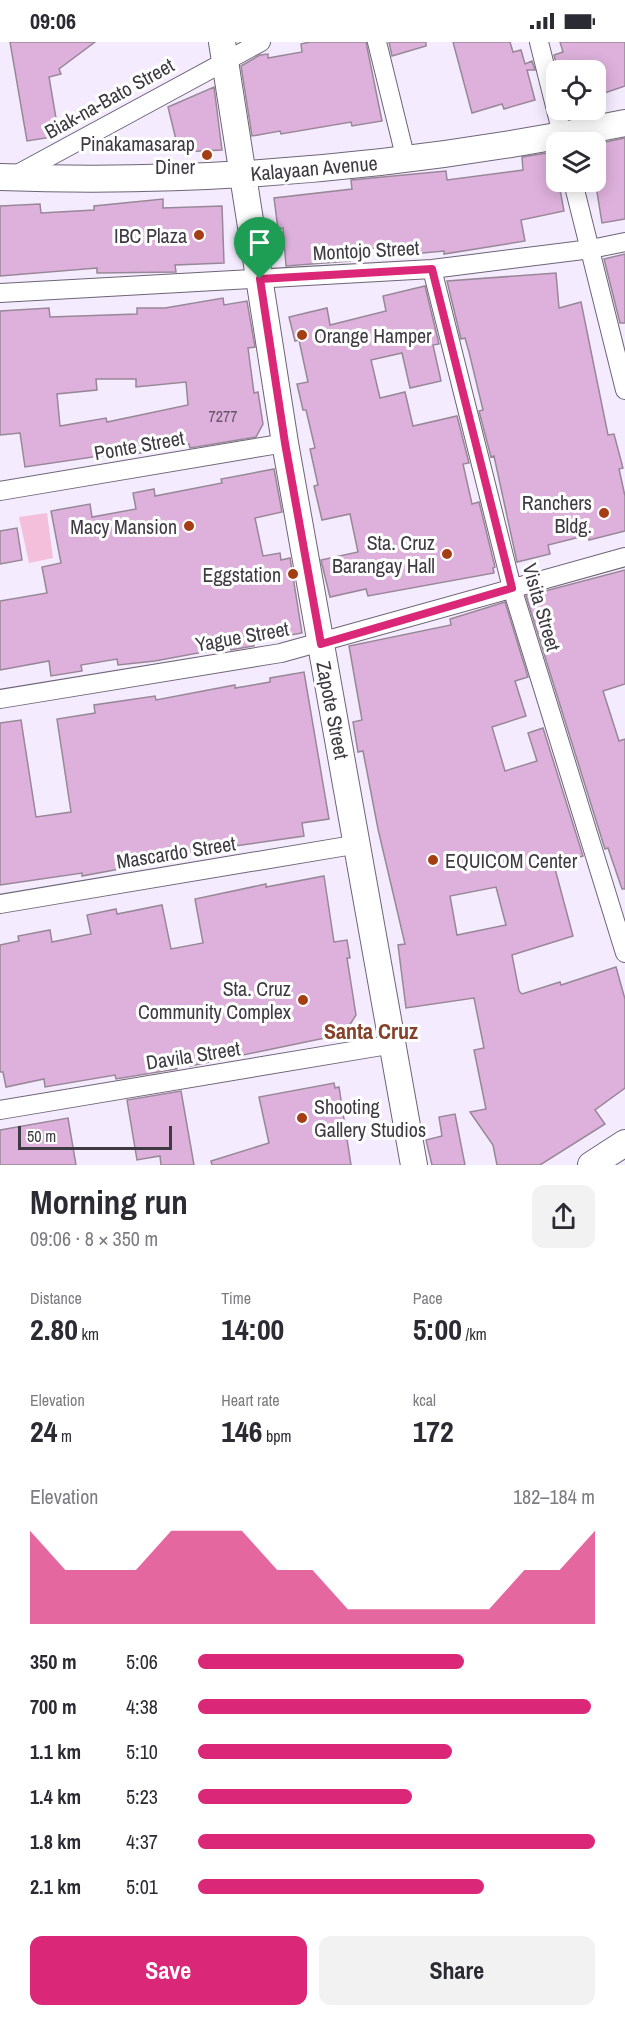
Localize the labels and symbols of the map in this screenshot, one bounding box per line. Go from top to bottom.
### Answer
street label: Biak-na-Bato Street [39,51,179,145]
place label: Pinakamasarap Diner [80,130,196,180]
marker: Pinakamasarap Diner [200,148,214,162]
street label: Kalayaan Avenue [249,149,379,187]
pin [234,217,285,279]
place label: IBC Plaza [114,222,187,249]
marker: IBC Plaza [192,228,206,242]
street label: Montojo Street [312,234,420,266]
place label: Orange Hamper [314,322,432,349]
marker: Orange Hamper [295,328,309,342]
house number: 7277 [208,405,238,427]
street label: Ponte Street [92,424,187,466]
place label: Ranchers Bldg. [522,489,592,539]
marker: Ranchers Bldg. [597,506,611,520]
place label: Macy Mansion [70,513,177,540]
marker: Macy Mansion [182,519,196,533]
place label: Sta. Cruz Barangay Hall [332,529,435,579]
marker: Sta. Cruz Barangay Hall [440,547,454,561]
street label: Visita Street [517,560,567,654]
place label: Eggstation [203,561,281,588]
marker: Eggstation [286,567,300,581]
street label: Yague Street [193,614,291,658]
street label: Zapote Street [310,659,356,762]
street label: Mascardo Street [114,829,238,875]
place label: EQUICOM Center [445,847,578,874]
marker: EQUICOM Center [426,853,440,867]
place label: Sta. Cruz Community Complex [138,975,292,1025]
marker: Sta. Cruz Community Complex [296,993,310,1007]
district label: Santa Cruz [324,1016,418,1046]
street label: Davila Street [144,1034,242,1076]
place label: Shooting Gallery Studios [314,1093,426,1143]
marker: Shooting Gallery Studios [295,1111,309,1125]
scale bar [18,1123,172,1150]

